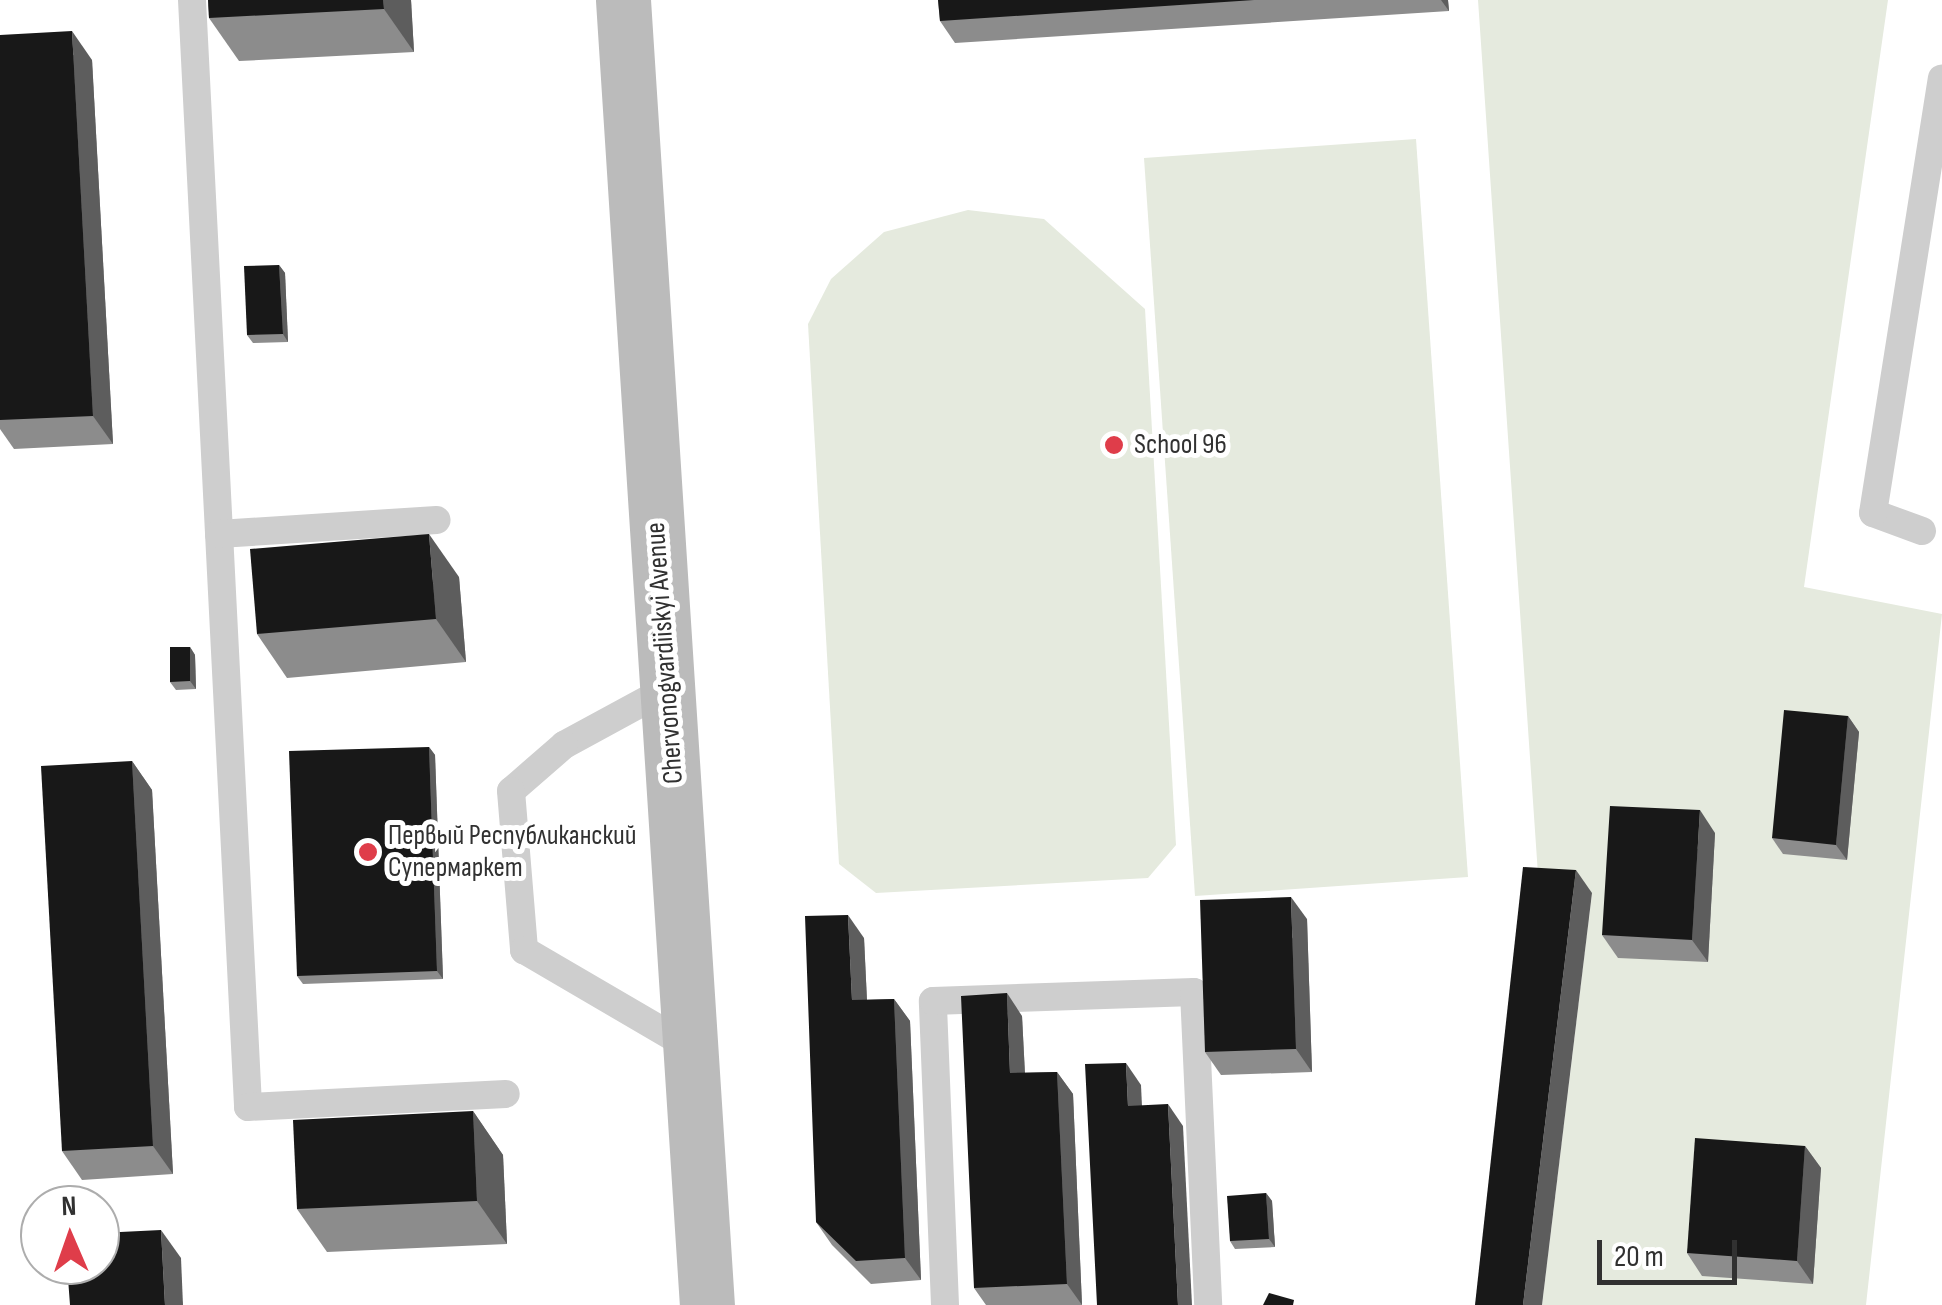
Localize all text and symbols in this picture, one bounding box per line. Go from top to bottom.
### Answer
place label: School 96 [1134,428,1227,462]
marker: School 96 [1103,434,1125,456]
street label: Chervonogvardiiskyi Avenue [639,521,691,785]
place label: Первый Республиканский Супермаркет [388,819,637,885]
marker: Первый Республиканский Супермаркет [357,841,379,863]
north arrow [20,1185,120,1285]
text: N [61,1190,77,1223]
scale bar [1602,1220,1742,1282]
text: 20 m [1614,1239,1664,1275]

